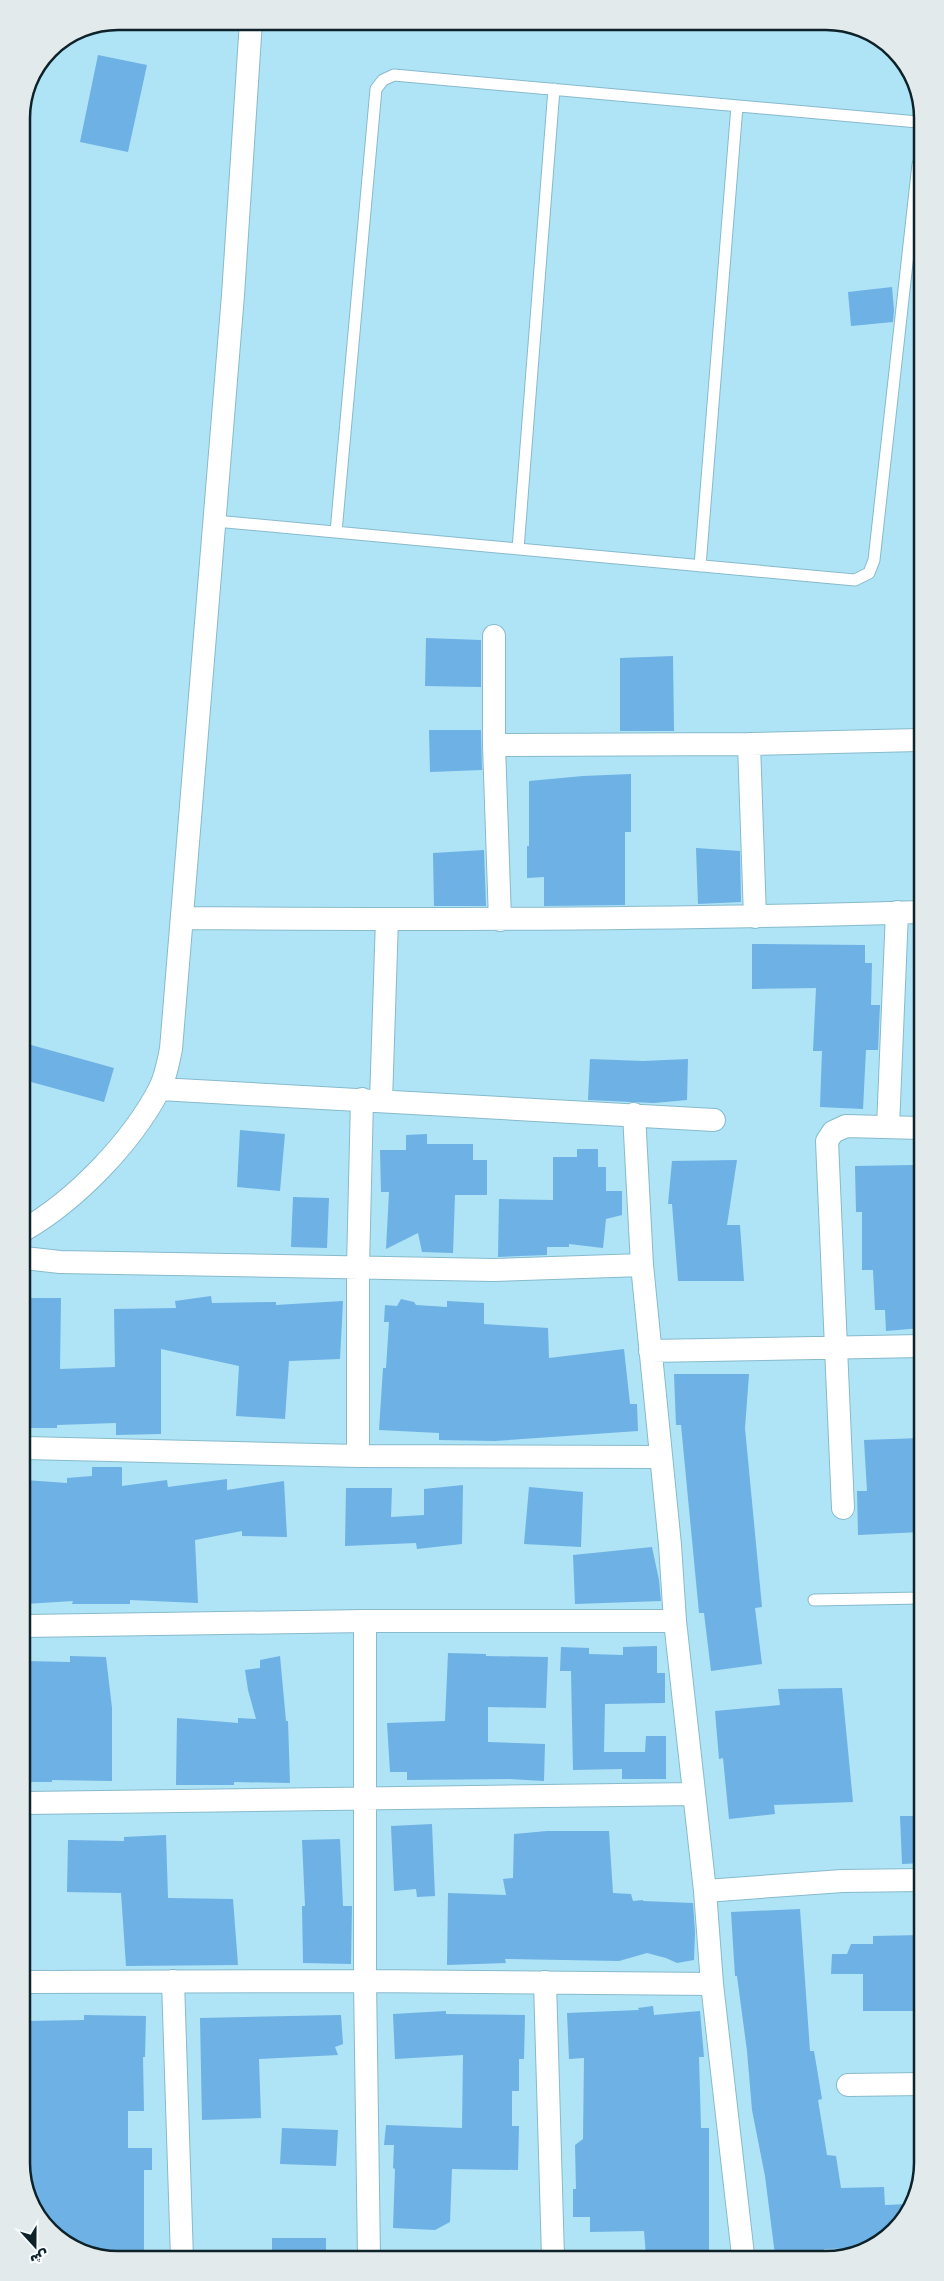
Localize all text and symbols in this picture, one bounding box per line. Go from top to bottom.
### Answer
north arrow [10,2221,60,2271]
text: ش [28,2247,52,2269]

